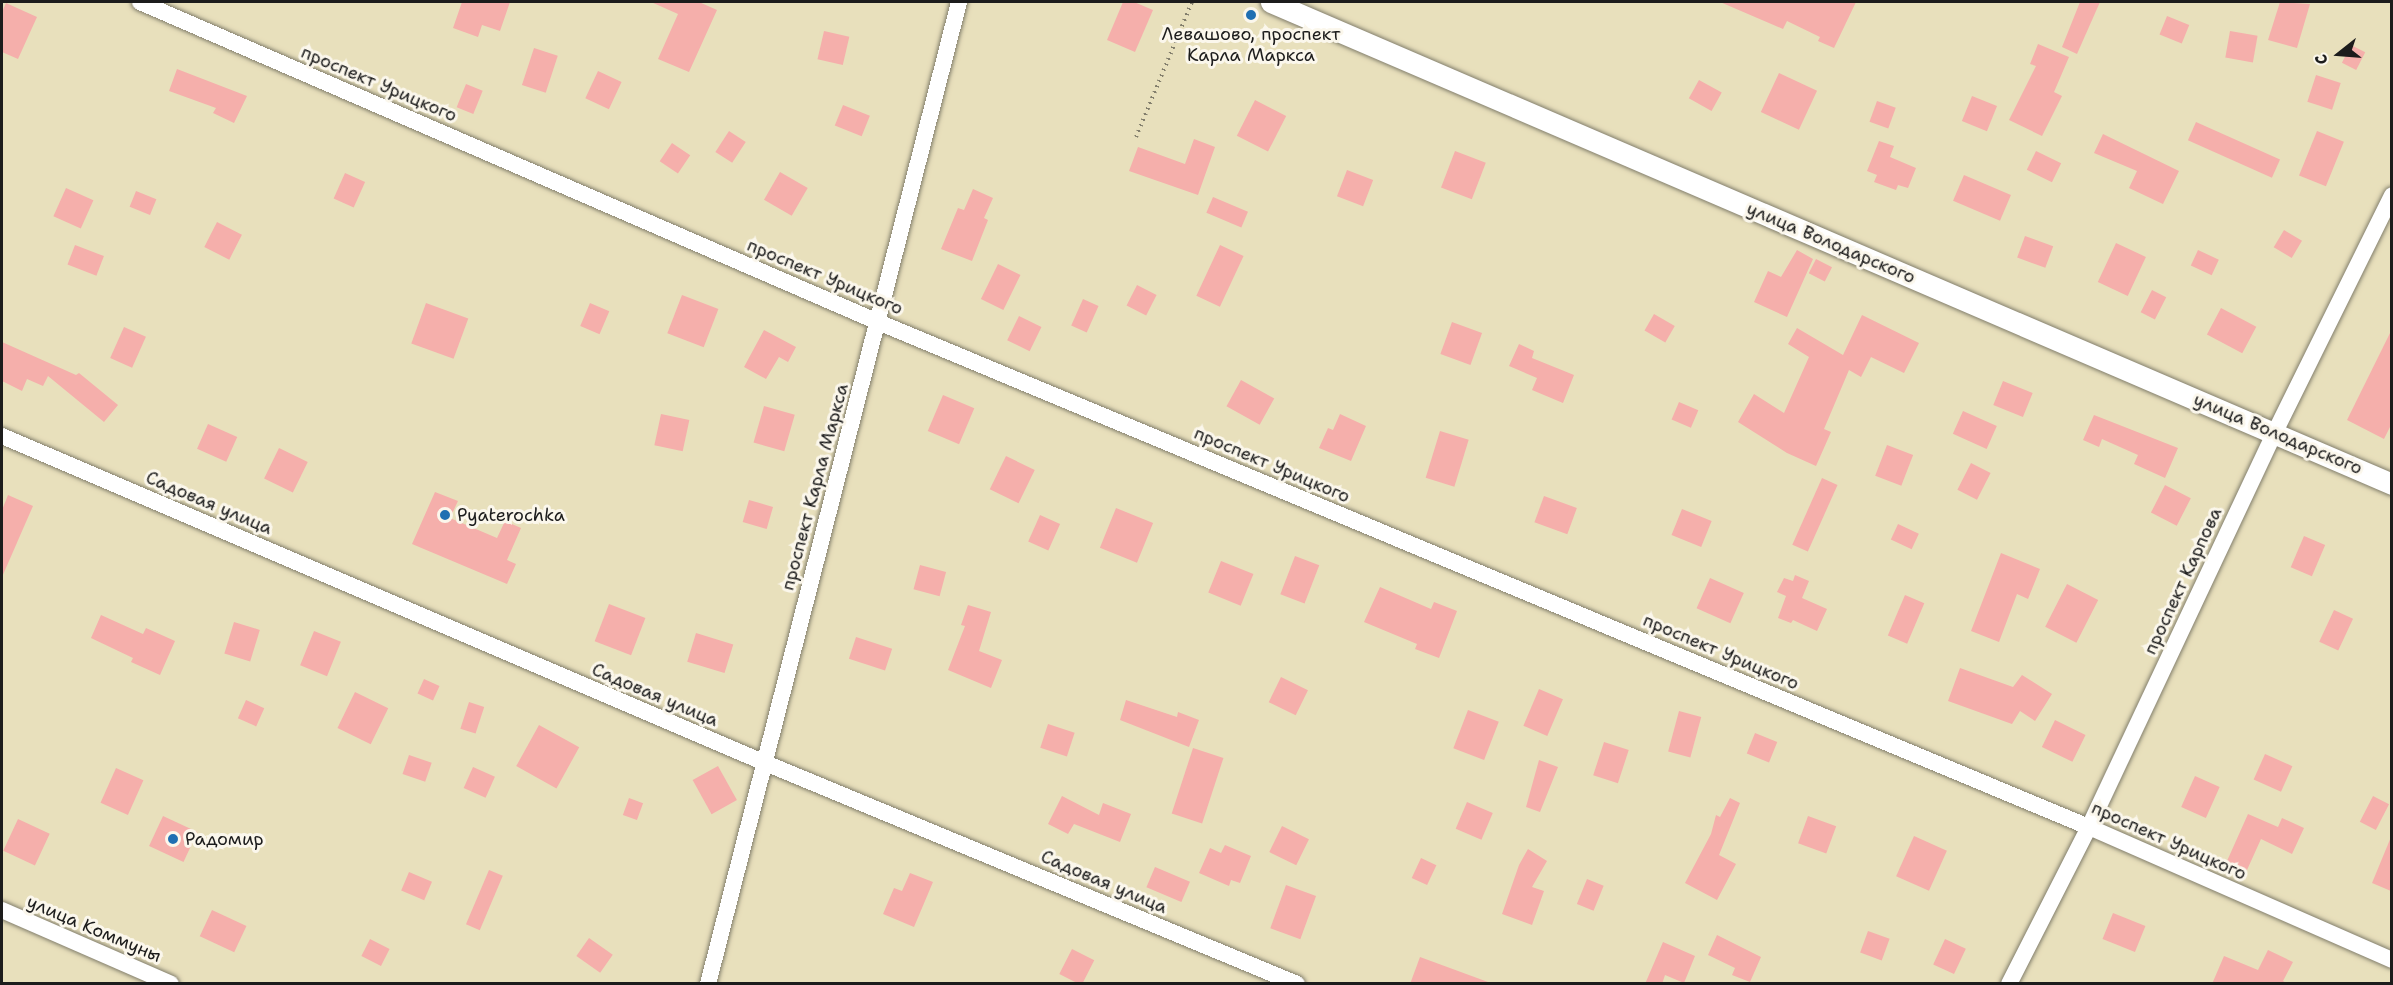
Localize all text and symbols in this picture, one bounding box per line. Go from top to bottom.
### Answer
marker: Левашово, проспект Карла Маркса [1244,8,1258,22]
place label: Левашово, проспект Карла Маркса [1162,24,1340,66]
north arrow [2309,24,2369,84]
street label: проспект Урицкого [298,41,460,127]
text: С [2310,52,2333,67]
street label: улица Володарского [1743,198,1919,288]
street label: проспект Урицкого [744,234,906,320]
street label: проспект Карла Маркса [777,381,853,593]
street label: улица Володарского [2190,389,2366,479]
street label: проспект Урицкого [1191,422,1353,508]
street label: Садовая улица [143,467,275,539]
place label: Pyaterochka [457,504,565,526]
street label: проспект Карпова [2139,504,2227,658]
marker: Pyaterochka [438,508,452,522]
street label: проспект Урицкого [1640,609,1802,695]
street label: Садовая улица [589,659,721,731]
street label: проспект Урицкого [2088,797,2250,885]
place label: Радомир [185,828,264,850]
marker: Радомир [166,832,180,846]
street label: Садовая улица [1038,846,1170,918]
street label: улица Коммуны [23,891,165,967]

